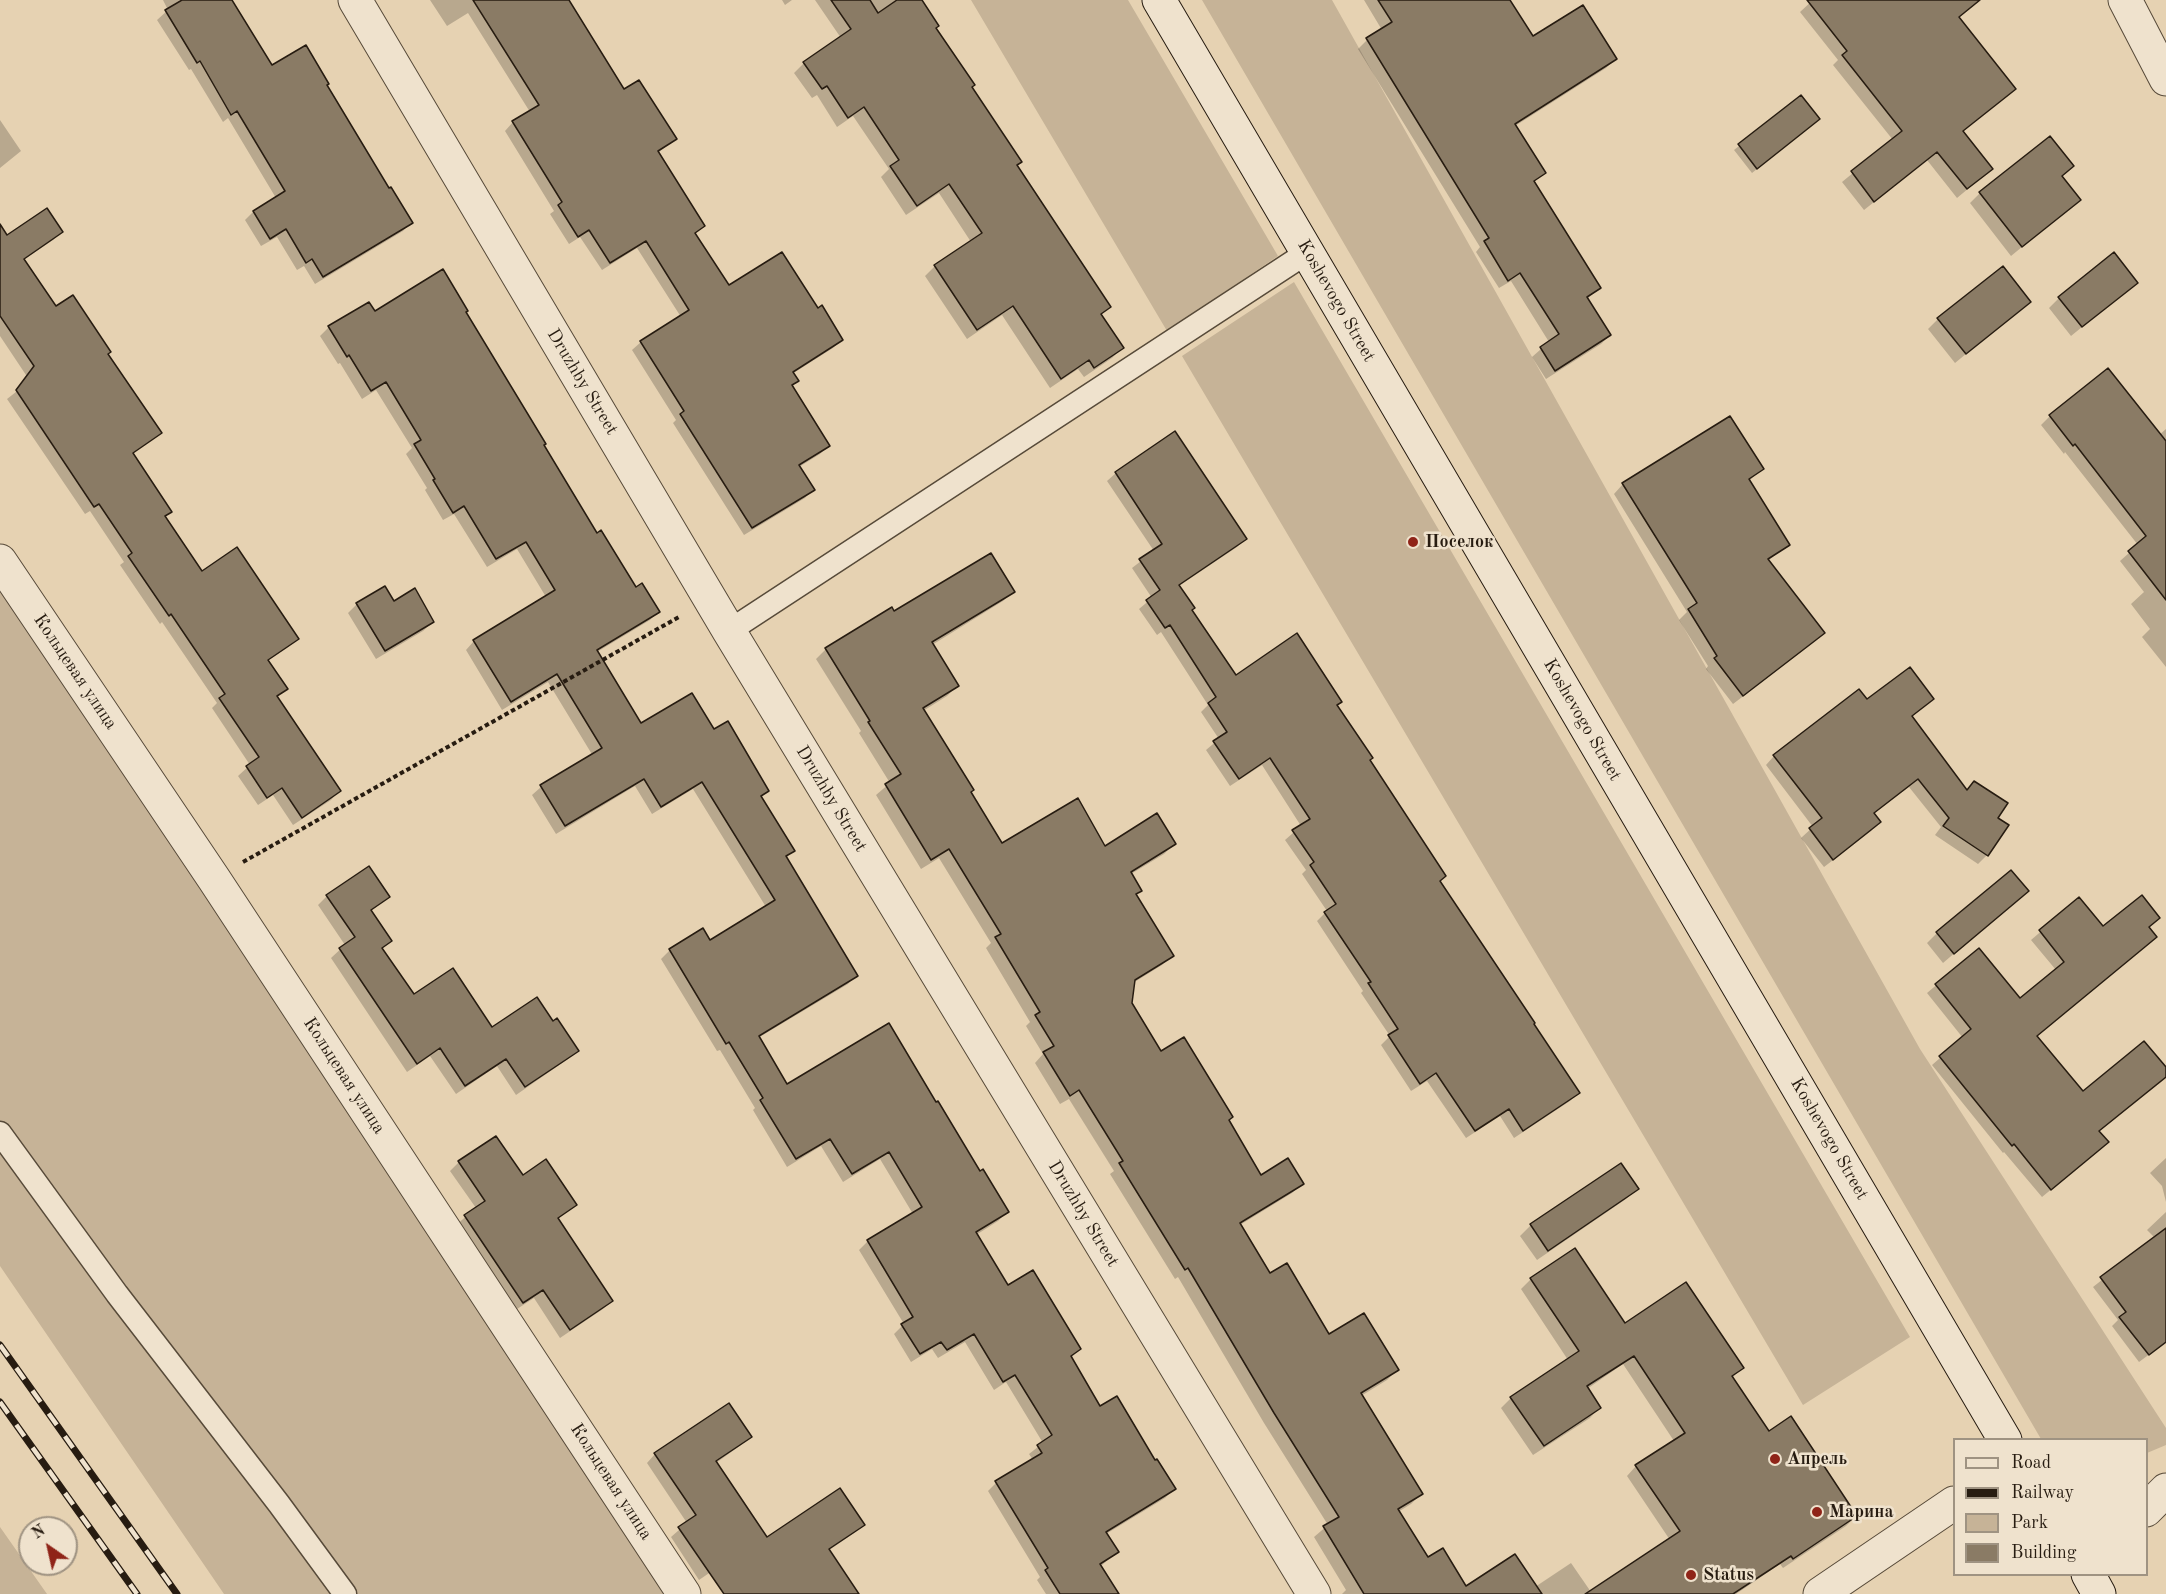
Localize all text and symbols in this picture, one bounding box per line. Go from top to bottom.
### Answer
street label: Koshevogo Street [1292,236,1380,366]
street label: Druzhby Street [542,325,622,439]
place label: Поселок [1425,531,1494,553]
marker: Поселок [1406,535,1420,549]
street label: Кольцевая улица [28,610,122,734]
street label: Koshevogo Street [1538,655,1626,785]
street label: Druzhby Street [791,742,871,856]
street label: Кольцевая улица [298,1014,390,1138]
street label: Koshevogo Street [1785,1074,1873,1204]
street label: Druzhby Street [1043,1157,1123,1271]
street label: Кольцевая улица [565,1420,657,1544]
legend [1953,1438,2148,1576]
place label: Апрель [1787,1448,1847,1470]
marker: Апрель [1768,1452,1782,1466]
text: Road [2011,1454,2051,1472]
text: Railway [2011,1484,2074,1502]
place label: Марина [1829,1501,1894,1523]
marker: Марина [1810,1505,1824,1519]
text: Park [2011,1514,2048,1532]
north arrow [18,1516,78,1576]
text: N [30,1523,49,1543]
text: Building [2011,1544,2076,1562]
place label: Status [1703,1564,1754,1586]
marker: Status [1684,1568,1698,1582]

